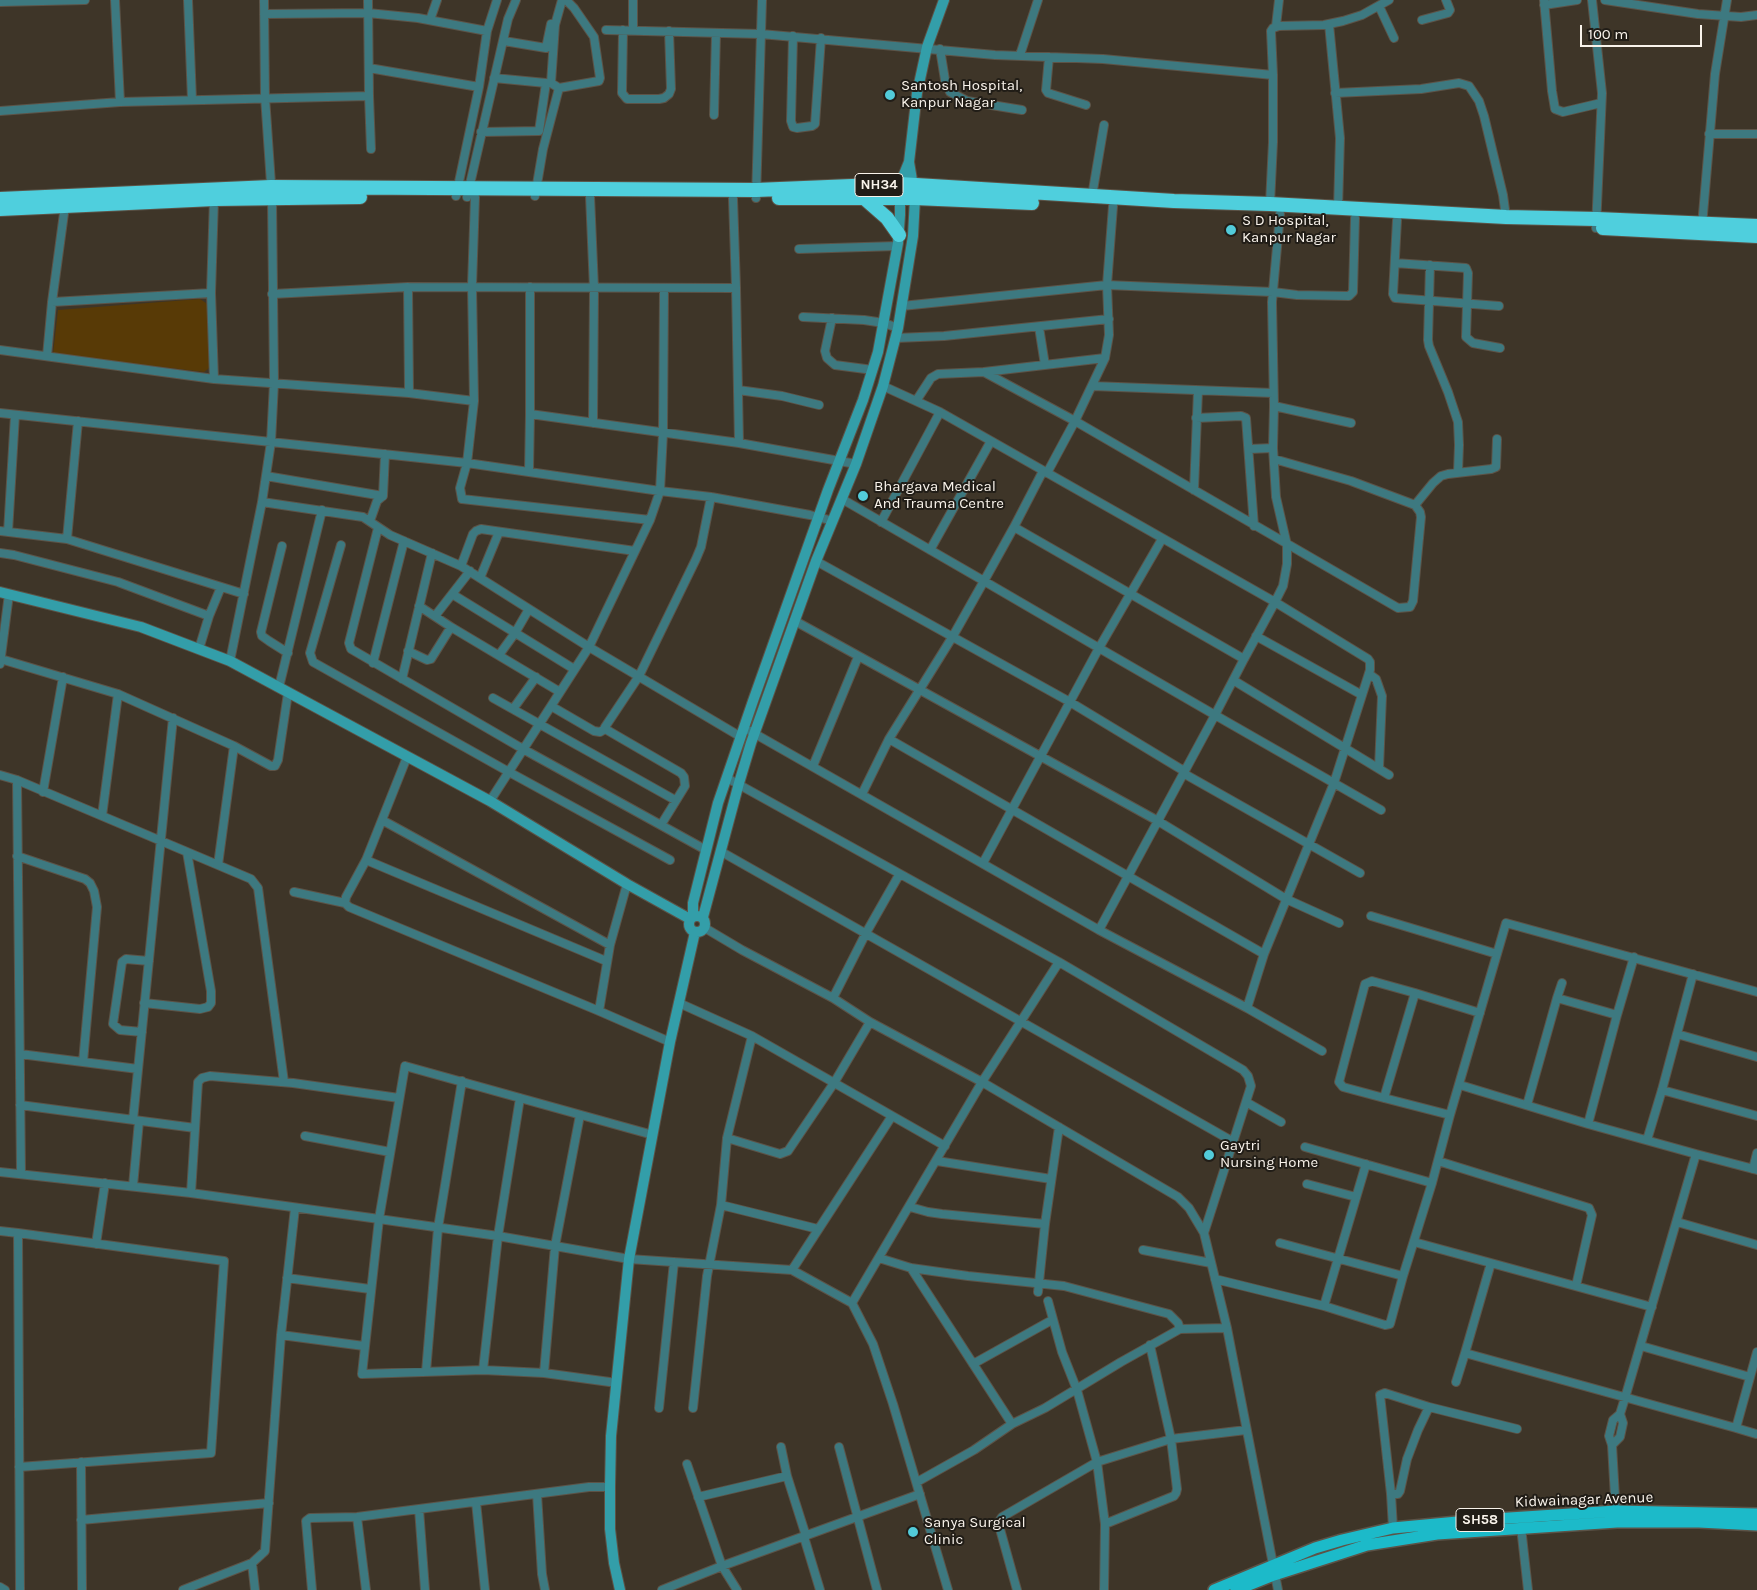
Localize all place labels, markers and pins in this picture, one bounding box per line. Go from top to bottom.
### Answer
place label: Santosh Hospital, Kanpur Nagar [901,77,1022,112]
marker: Santosh Hospital, Kanpur Nagar [883,88,897,102]
place label: S D Hospital, Kanpur Nagar [1242,212,1336,247]
marker: S D Hospital, Kanpur Nagar [1224,223,1238,237]
place label: Bhargava Medical And Trauma Centre [874,478,1004,513]
marker: Bhargava Medical And Trauma Centre [856,489,870,503]
place label: Gaytri Nursing Home [1220,1137,1318,1172]
marker: Gaytri Nursing Home [1202,1148,1216,1162]
place label: Sanya Surgical Clinic [924,1514,1026,1549]
marker: Sanya Surgical Clinic [906,1525,920,1539]

